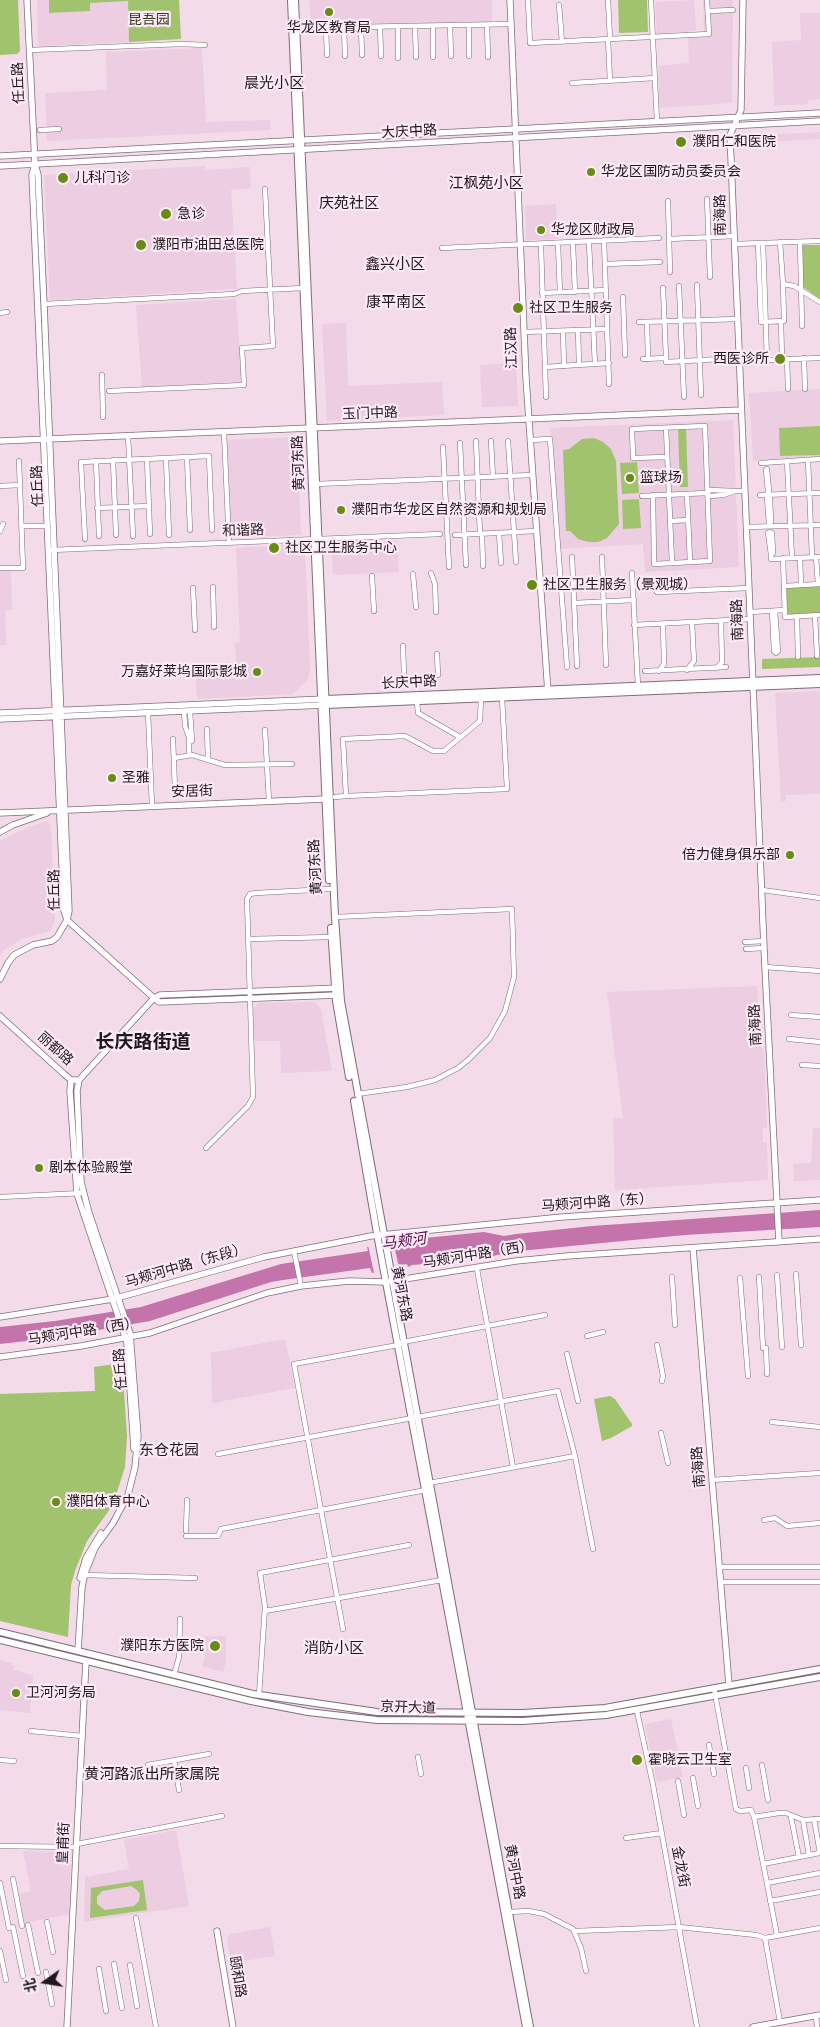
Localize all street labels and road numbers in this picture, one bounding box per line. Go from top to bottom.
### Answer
street label: 任丘路 [10,62,28,104]
street label: 大庆中路 [381,122,437,142]
street label: 南海路 [712,194,730,236]
street label: 江汉路 [503,327,521,369]
street label: 玉门中路 [342,405,398,423]
street label: 黄河东路 [290,435,308,491]
street label: 任丘路 [29,465,47,507]
street label: 和谐路 [222,522,264,540]
street label: 南海路 [729,599,747,641]
street label: 长庆中路 [381,673,437,693]
street label: 安居街 [171,783,213,801]
street label: 黄河东路 [306,839,326,895]
street label: 任丘路 [46,869,64,911]
street label: 南海路 [747,1004,765,1046]
street label: 丽都路 [34,1029,76,1069]
street label: 马颊河中路（东） [541,1191,653,1215]
street label: 马颊河中路（西） [421,1238,535,1272]
street label: 马颊河中路（东段） [123,1241,249,1291]
street label: 黄河东路 [387,1265,415,1323]
street label: 马颊河中路（西） [26,1315,140,1349]
street label: 任丘路 [111,1347,131,1391]
street label: 南海路 [689,1445,709,1489]
street label: 京开大道 [380,1699,436,1717]
street label: 皇甫街 [55,1822,73,1864]
street label: 黄河中路 [500,1843,528,1901]
street label: 金龙街 [668,1845,692,1889]
street label: 颐和路 [225,1955,249,1999]

